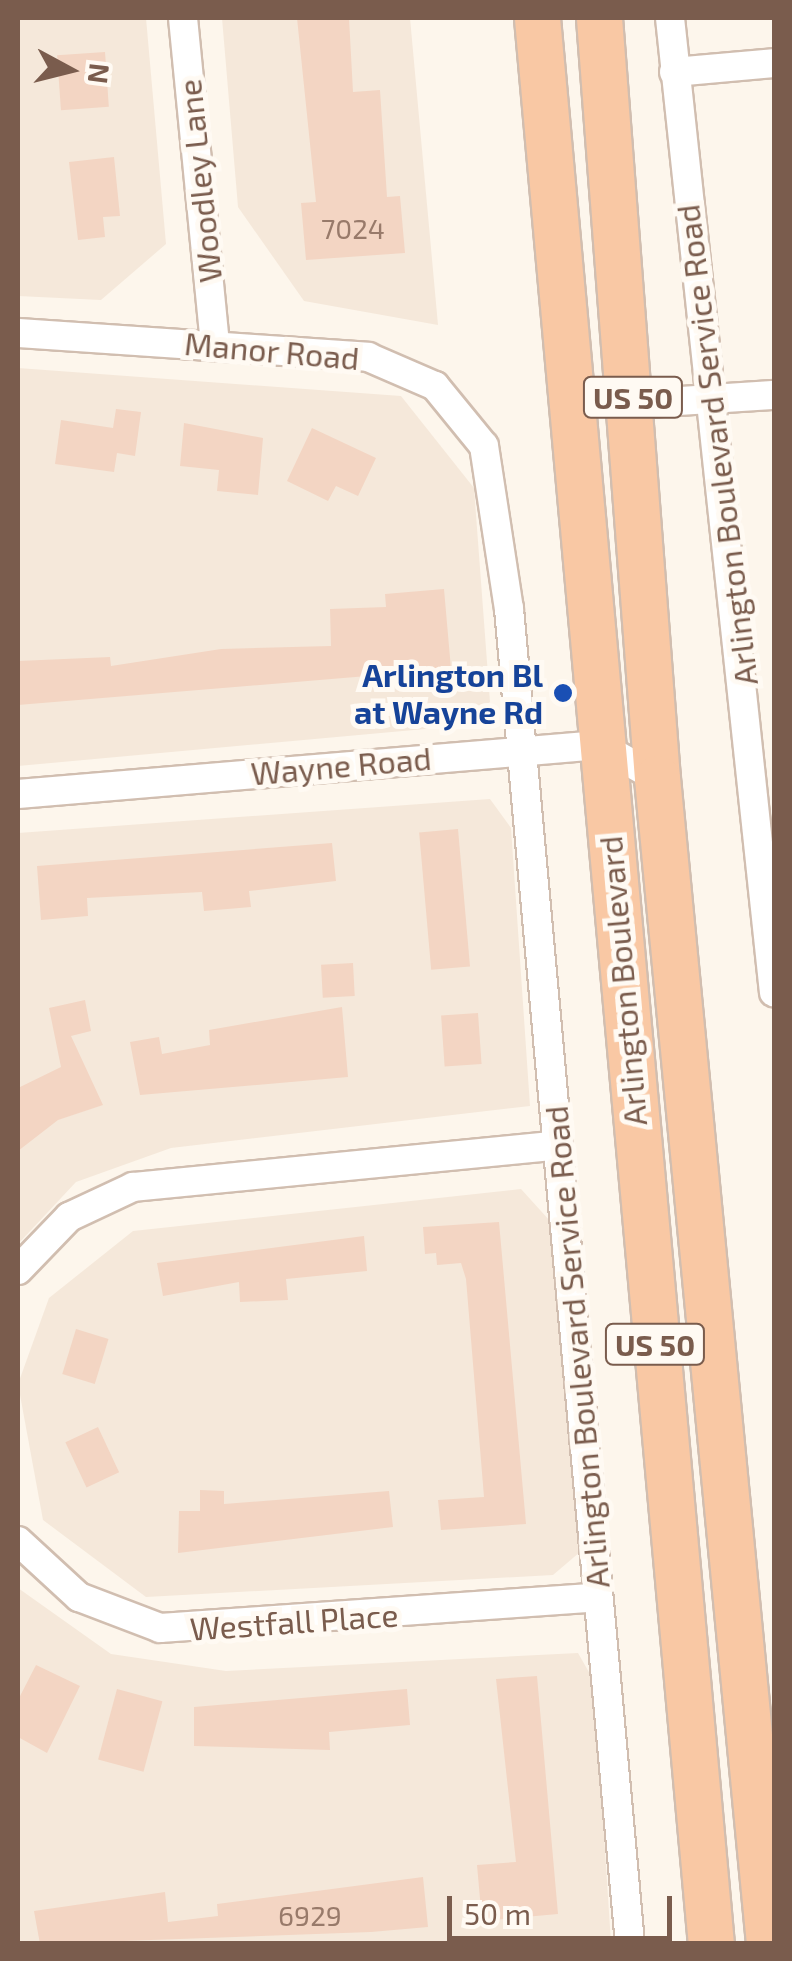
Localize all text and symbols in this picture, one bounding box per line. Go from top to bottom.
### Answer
north arrow [20,20,120,120]
text: N [82,62,118,86]
street label: Woodley Lane [169,77,229,285]
street label: Arlington Boulevard Service Road [667,202,765,688]
house number: 7024 [321,211,385,245]
street label: Manor Road [183,323,361,377]
road number: US 50 [580,372,686,422]
place label: Arlington Bl at Wayne Rd [354,656,543,731]
marker: Arlington Bl at Wayne Rd [552,682,574,704]
street label: Wayne Road [249,738,433,792]
street label: Arlington Boulevard [590,834,654,1128]
street label: Arlington Boulevard Service Road [536,1104,616,1590]
road number: US 50 [602,1319,708,1369]
street label: Westfall Place [188,1595,400,1647]
scale bar [452,1876,677,1938]
text: 50 m [464,1895,531,1931]
house number: 6929 [278,1898,342,1932]

